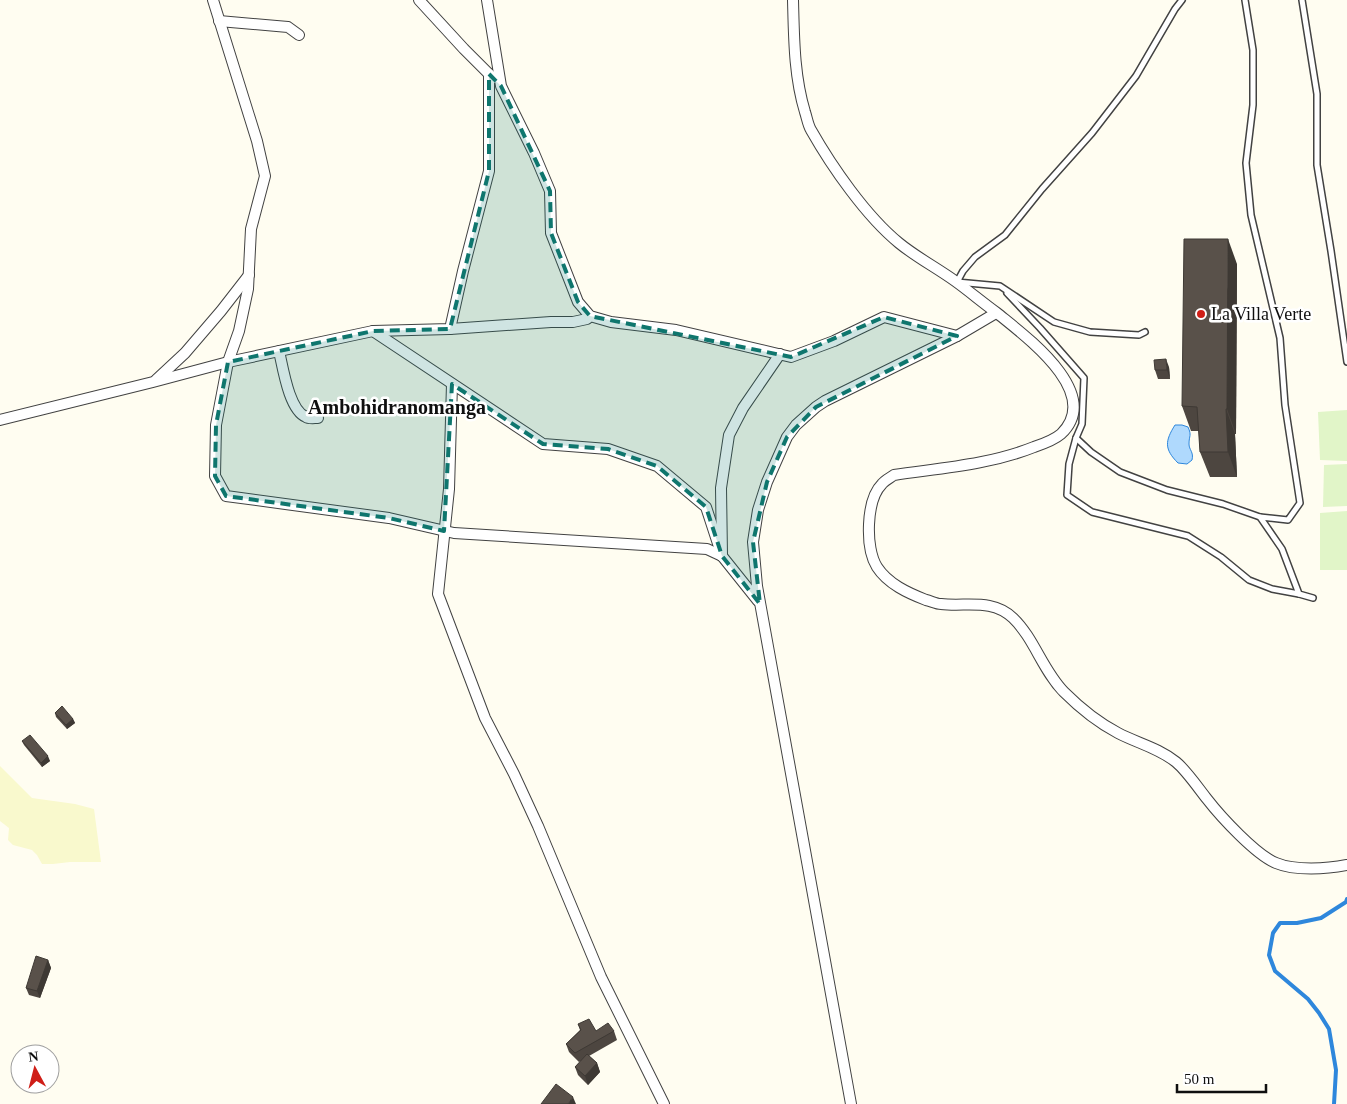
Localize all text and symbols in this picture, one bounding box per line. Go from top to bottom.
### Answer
place label: La Villa Verte [1211,304,1311,324]
marker: La Villa Verte [1195,308,1207,320]
district label: Ambohidranomanga [308,396,486,419]
north arrow [10,1044,60,1094]
text: N [28,1049,39,1065]
scale bar [1177,1062,1266,1094]
text: 50 m [1184,1071,1215,1087]

